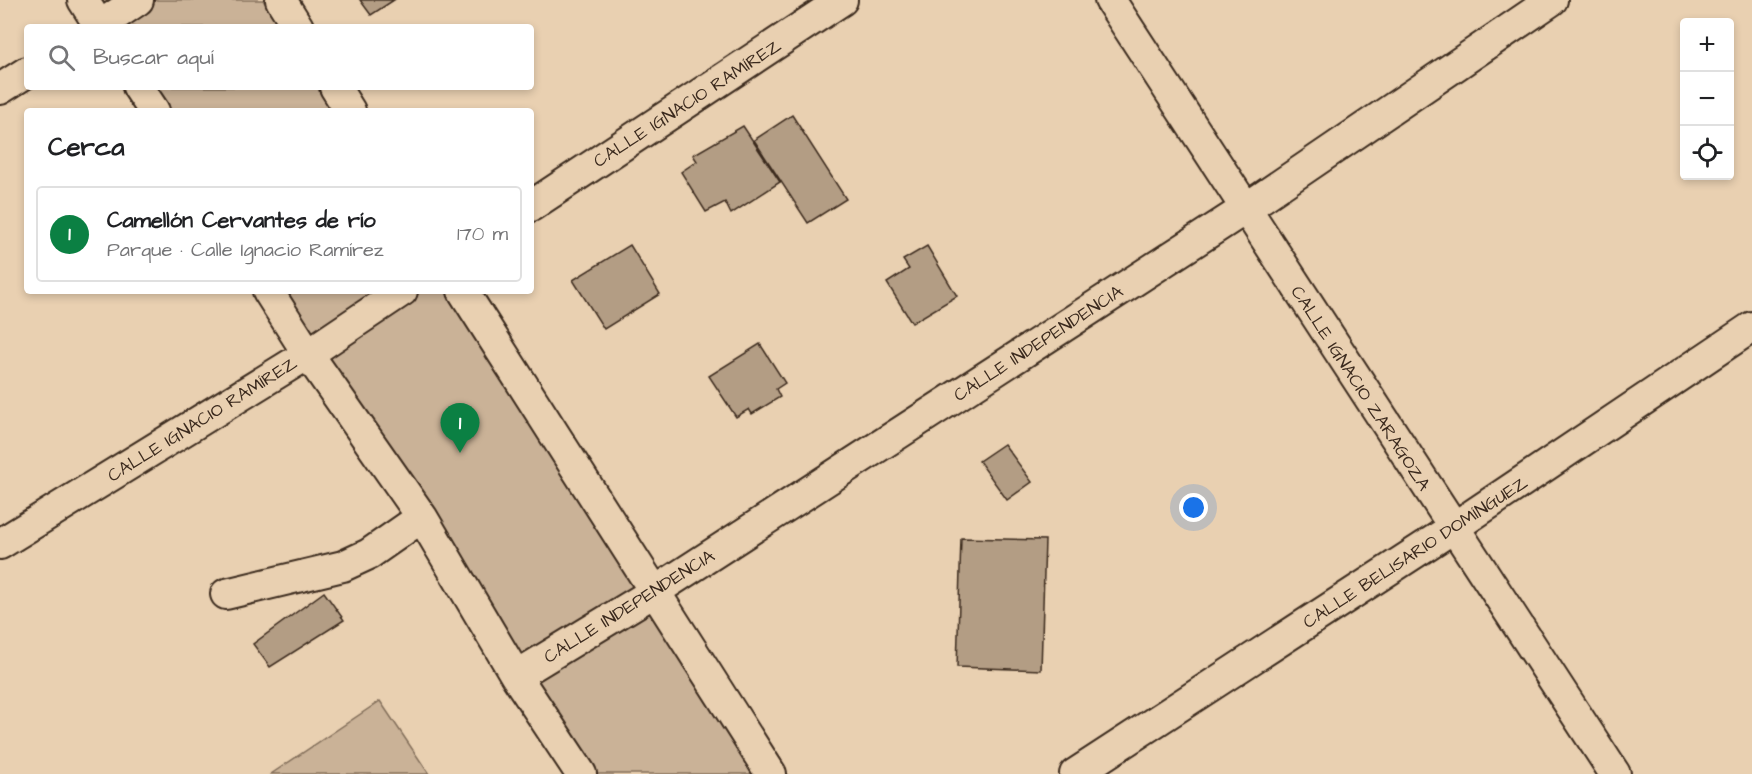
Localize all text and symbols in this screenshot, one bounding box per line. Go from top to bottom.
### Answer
map controls [1680,18,1734,180]
button: + [1680,18,1734,72]
search box [24,24,534,90]
street label: CALLE IGNACIO RAMÍREZ [588,33,786,174]
icon: search [45,41,78,74]
text: Buscar aquí [93,42,214,73]
button: − [1680,72,1734,126]
button: locate [1680,126,1734,180]
text: Cerca [48,129,125,165]
text: Camellón Cervantes de río [107,205,376,236]
text: 1 [68,220,71,248]
text: 170 m [457,220,508,248]
text: Parque · Calle Ignacio Ramírez [107,236,384,264]
street label: CALLE INDEPENDENCIA [949,279,1128,408]
street label: CALLE IGNACIO ZARAGOZA [1285,281,1437,496]
street label: CALLE IGNACIO RAMÍREZ [103,351,302,488]
pin: 1 [440,404,480,453]
street label: CALLE BELISARIO DOMÍNGUEZ [1298,470,1533,635]
your location [1179,493,1208,522]
street label: CALLE INDEPENDENCIA [539,543,720,669]

